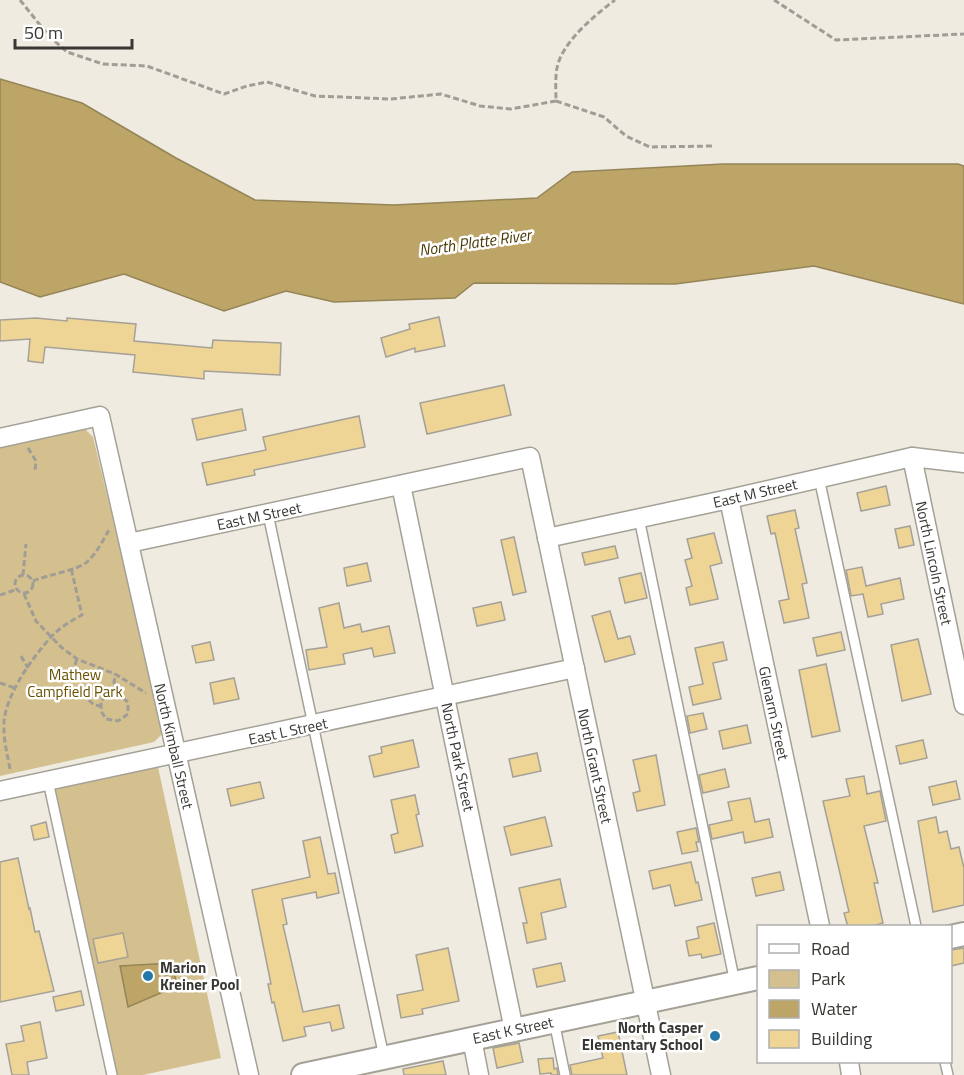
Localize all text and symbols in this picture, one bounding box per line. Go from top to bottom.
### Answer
scale bar [15,12,132,50]
text: 50 m [24,19,63,46]
water label: North Platte River [418,222,534,262]
street label: East M Street [711,472,800,514]
street label: East M Street [215,496,304,536]
street label: North Lincoln Street [910,499,959,628]
park label: Mathew Campfield Park [27,663,123,703]
street label: Glenarm Street [753,664,795,763]
street label: North Kimball Street [148,681,200,812]
street label: North Park Street [435,701,481,814]
street label: North Grant Street [572,706,619,826]
street label: East L Street [246,711,330,751]
legend [757,925,952,1063]
text: Road [811,935,850,962]
place label: Marion Kreiner Pool [160,956,240,996]
text: Park [811,965,846,992]
marker: Marion Kreiner Pool [141,969,155,983]
text: Water [811,995,857,1022]
street label: East K Street [471,1010,556,1050]
place label: North Casper Elementary School [582,1016,703,1056]
text: Building [811,1025,872,1052]
marker: North Casper Elementary School [708,1029,722,1043]

